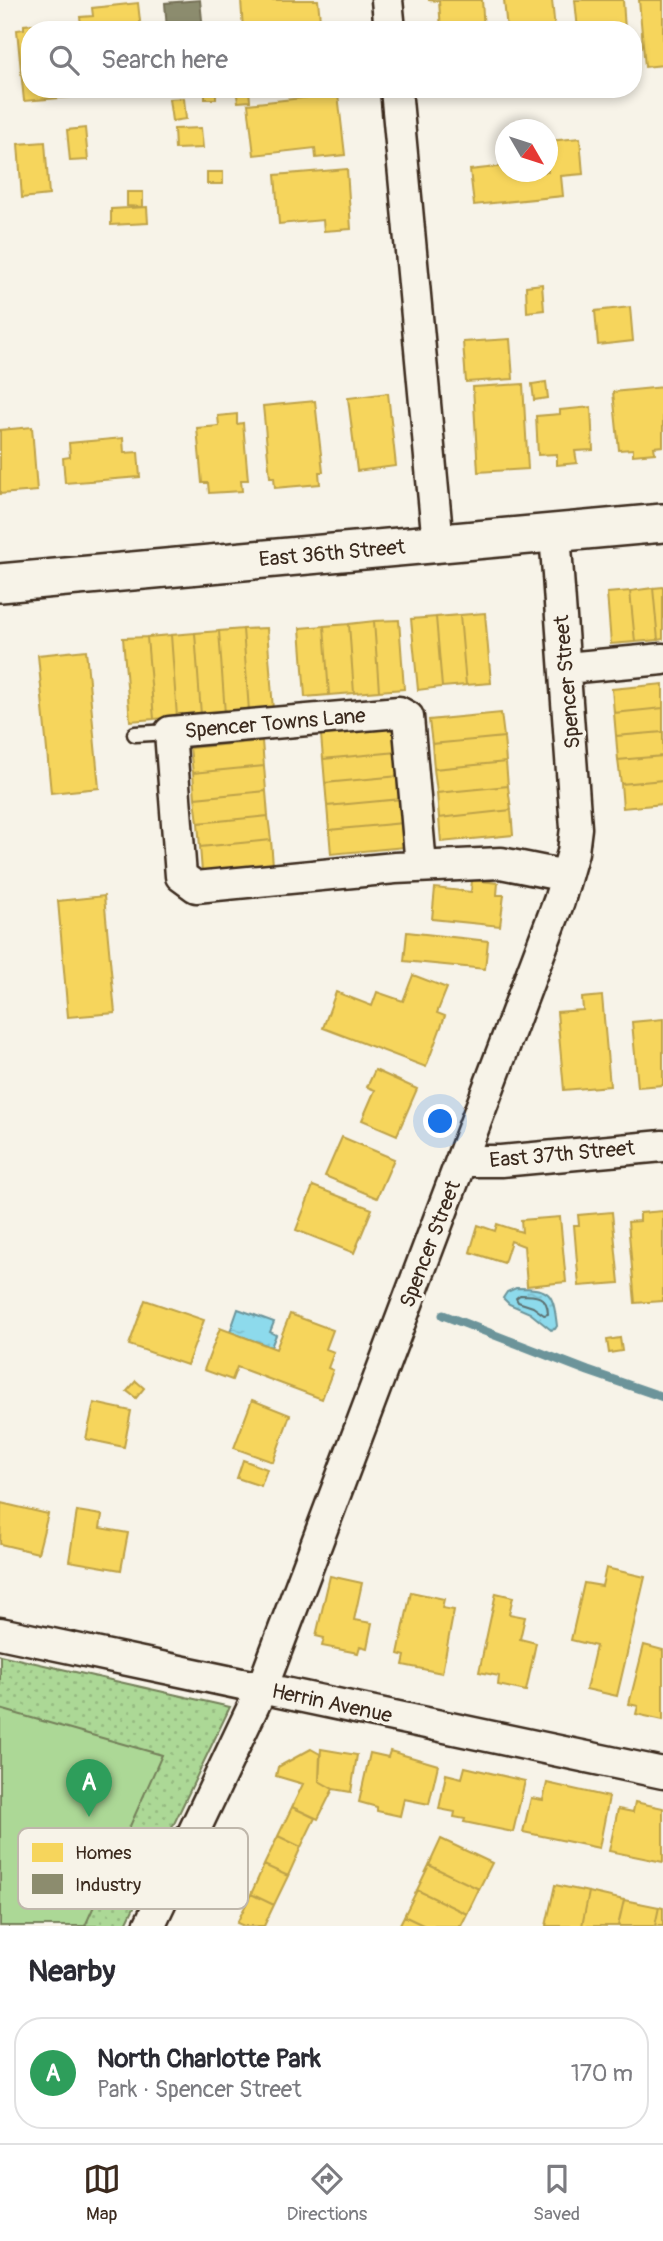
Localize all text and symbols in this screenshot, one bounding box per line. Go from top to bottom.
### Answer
search box [21,21,642,98]
icon: search [45,41,83,79]
text: Search here [101,44,228,76]
north arrow [495,119,558,182]
street label: East 36th Street [258,534,407,573]
street label: Spencer Street [548,614,587,750]
street label: Spencer Towns Lane [183,702,367,745]
your location [423,1104,457,1138]
street label: East 37th Street [488,1135,636,1174]
street label: Spencer Street [394,1176,467,1312]
street label: Herrin Avenue [269,1678,395,1730]
pin: A [66,1759,112,1817]
legend [18,1828,248,1909]
text: Homes [75,1841,132,1865]
text: Industry [75,1873,141,1897]
text: Nearby [28,1953,115,1990]
text: North Charlotte Park [97,2043,321,2075]
text: A [46,2059,60,2088]
text: 170 m [571,2059,633,2088]
text: Park · Spencer Street [97,2075,301,2104]
tab: Map [83,2160,121,2226]
tab: Directions [287,2160,367,2226]
tab: Saved [533,2160,580,2226]

